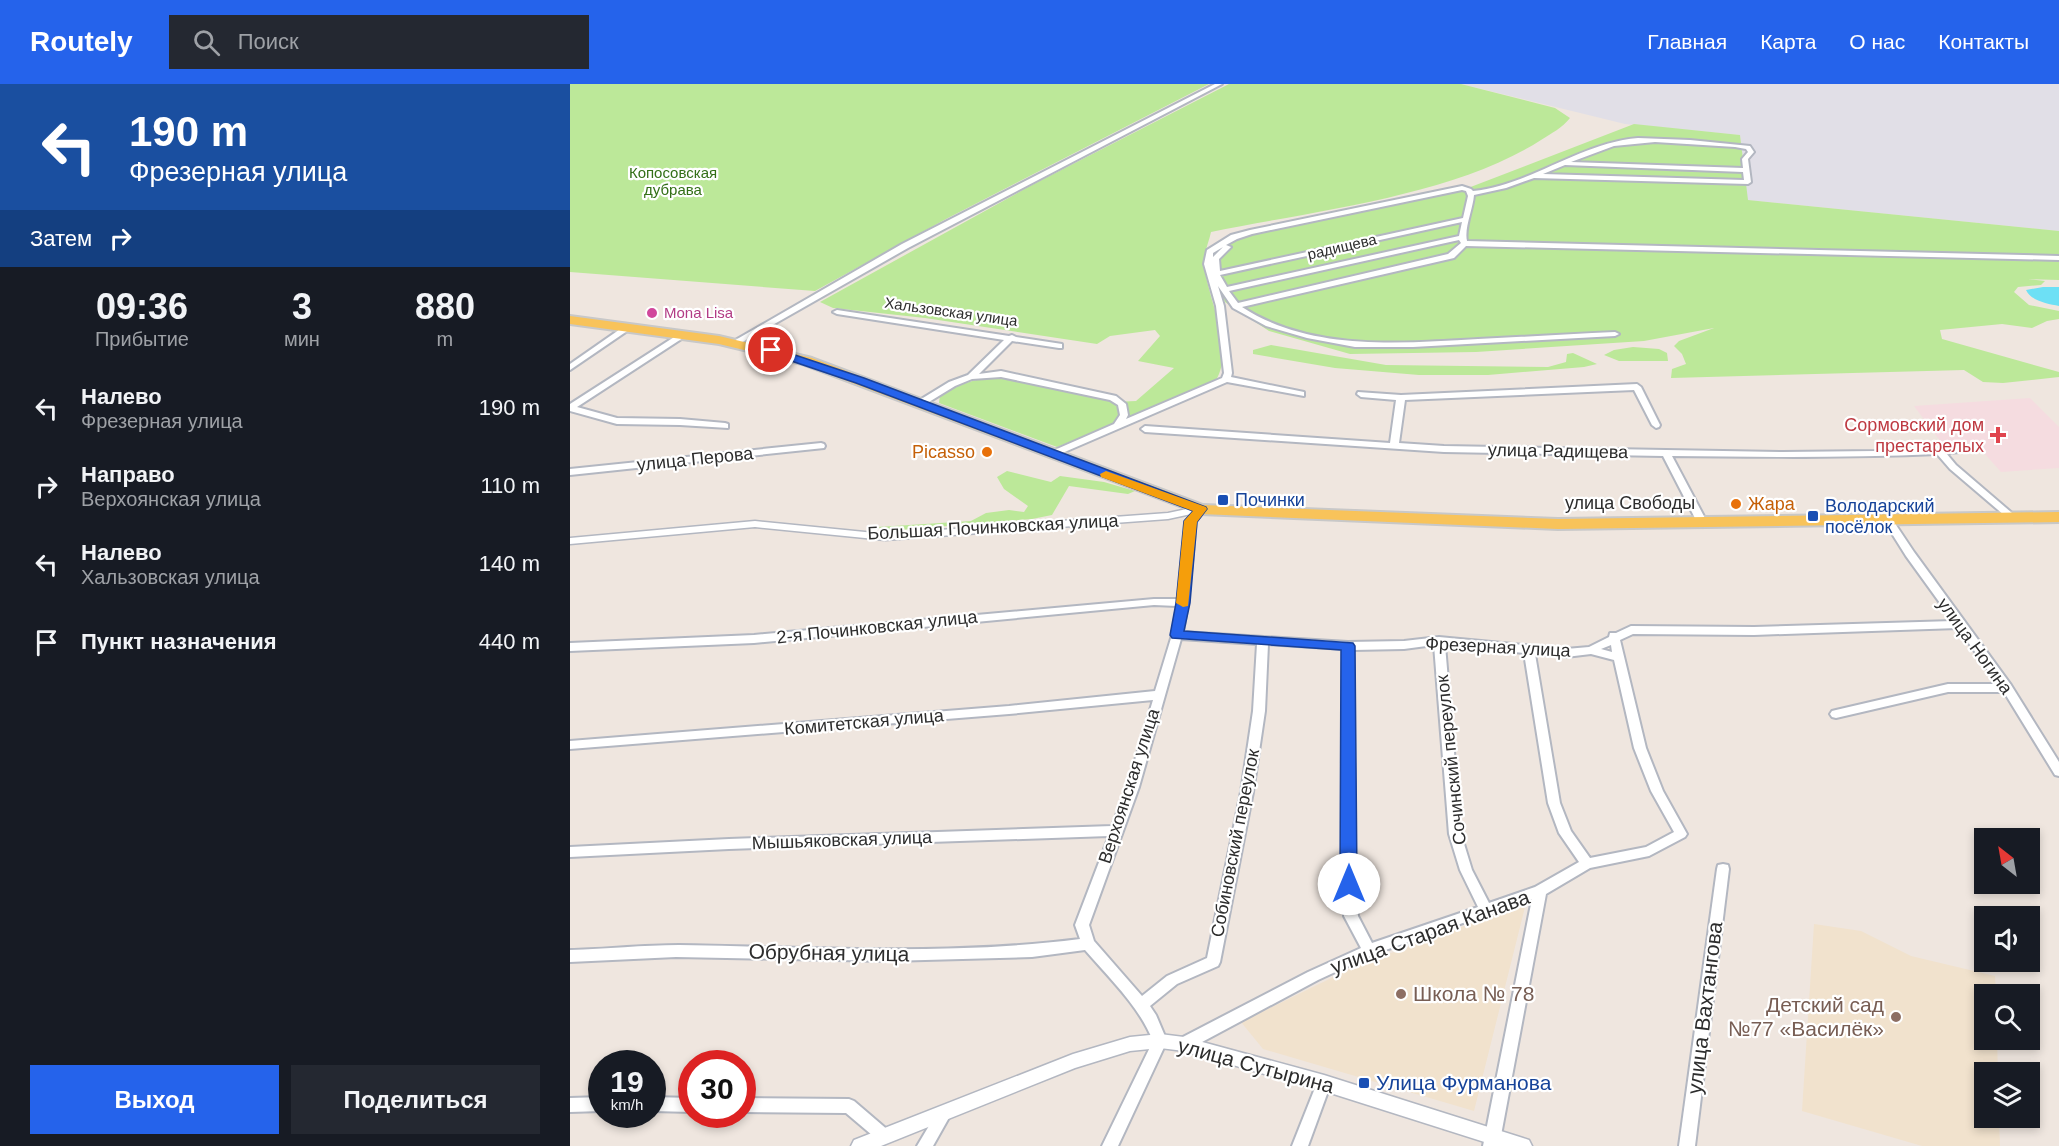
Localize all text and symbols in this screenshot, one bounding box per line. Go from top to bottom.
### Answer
search box [169,15,589,69]
text: Routely [30,26,133,57]
icon: search [190,26,223,59]
text: Поиск [238,29,299,54]
text: Главная [1647,30,1727,53]
text: Карта [1760,30,1816,53]
text: О нас [1849,30,1905,53]
text: Контакты [1938,30,2029,53]
icon: left [30,108,108,186]
text: 190 m [129,108,248,155]
text: Фрезерная улица [129,157,347,187]
park label: Копосовская дубрава [629,164,717,198]
icon: right [104,222,137,255]
text: Затем [30,226,92,251]
street label: радищева [1306,230,1379,263]
text: 09:36 [96,286,188,327]
text: 3 [292,286,312,327]
text: 880 [415,286,475,327]
street label: Хальзовская улица [884,294,1019,329]
place label: Mona Lisa [664,304,734,321]
marker: Mona Lisa [645,306,659,320]
pin [745,324,796,375]
text: Прибытие [95,328,189,350]
text: мин [284,328,320,350]
text: m [437,328,453,350]
icon: arrive [754,333,787,366]
text: Налево [81,384,162,409]
icon: left [30,392,63,425]
text: 190 m [479,395,540,420]
text: Фрезерная улица [81,410,243,432]
place label: Сормовский дом престарелых [1844,415,1984,456]
marker: Сормовский дом престарелых [1989,426,2007,444]
street label: улица Радищева [1488,440,1629,462]
place label: Picasso [912,442,975,462]
street label: улица Перова [636,443,755,475]
marker: Picasso [980,445,994,459]
text: Направо [81,462,175,487]
icon: right [30,470,63,503]
text: 110 m [480,473,540,498]
text: Верхоянская улица [81,488,261,510]
place label: Починки [1235,490,1305,510]
marker: Починки [1216,493,1230,507]
street label: улица Свободы [1565,493,1695,513]
place label: Жара [1748,494,1796,514]
place label: Володарский посёлок [1825,496,1934,537]
marker: Жара [1729,497,1743,511]
marker: Володарский посёлок [1806,509,1820,523]
street label: Большая Починковская улица [867,510,1120,544]
text: Налево [81,540,162,565]
icon: left [30,548,63,581]
text: 140 m [479,551,540,576]
text: Хальзовская улица [81,566,260,588]
street label: улица Ногина [1933,594,2017,699]
street label: 2-я Починковская улица [776,606,979,647]
icon: arrive [30,626,63,659]
text: Пункт назначения [81,629,277,654]
text: 440 m [479,629,540,654]
street label: Фрезерная улица [1425,633,1572,661]
street label: Сочинский переулок [1432,674,1470,846]
street label: Комитетская улица [783,705,946,739]
street label: Верхоянская улица [1094,705,1164,866]
street label: Собиновский переулок [1207,747,1263,939]
street label: Мышьяковская улица [751,827,934,853]
north arrow [1974,828,2040,894]
map controls [1974,828,2040,1128]
position arrow [1317,852,1381,916]
street label: улица Старая Канава [1327,885,1533,978]
button: sound [1974,906,2040,972]
street label: улица Вахтангова [1683,920,1727,1096]
street label: Обрубная улица [748,940,910,965]
place label: Школа № 78 [1413,982,1534,1005]
button: search [1974,984,2040,1050]
marker: Школа № 78 [1394,987,1408,1001]
place label: Детский сад №77 «Василёк» [1728,993,1884,1040]
marker: Детский сад №77 «Василёк» [1889,1010,1903,1024]
street label: улица Сутырина [1176,1034,1337,1097]
speed limit sign: 30 [678,1050,756,1128]
button: layers [1974,1062,2040,1128]
button: Выход [30,1065,279,1134]
button: Поделиться [291,1065,540,1134]
text: 19 [610,1065,644,1098]
place label: Улица Фурманова [1376,1071,1552,1094]
marker: Улица Фурманова [1357,1076,1371,1090]
text: km/h [611,1096,643,1113]

